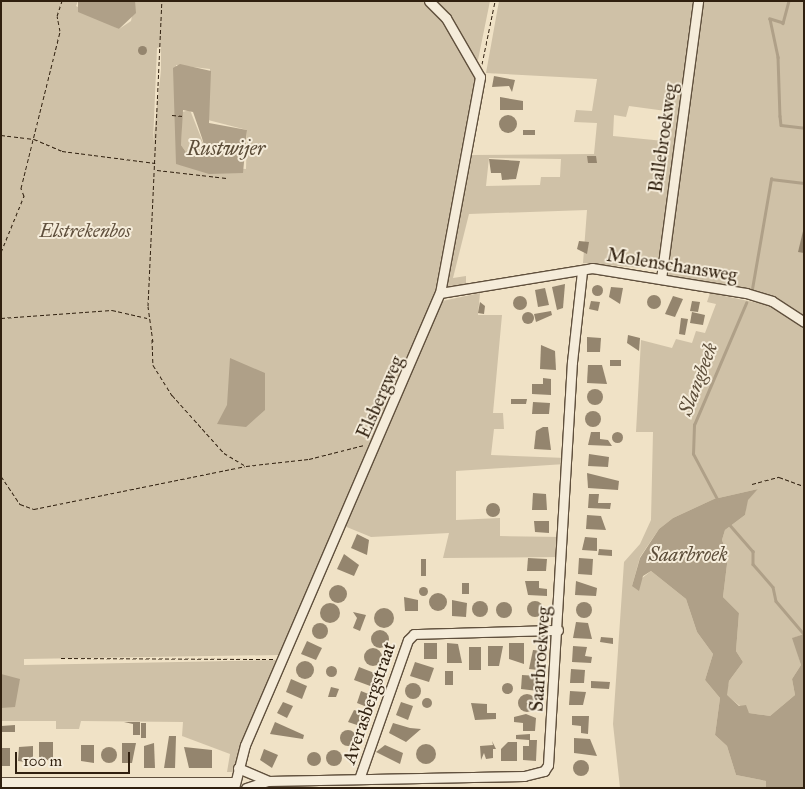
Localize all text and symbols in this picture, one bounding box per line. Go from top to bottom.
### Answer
street label: Ballebroekweg [644,82,682,194]
water label: Rustwijer [187,136,265,160]
park label: Elstrekenbos [39,220,131,242]
street label: Molenschansweg [605,243,739,287]
water label: Slangbeek [673,339,723,419]
street label: Elsbergweg [352,352,408,442]
water label: Saarbroek [648,542,728,566]
street label: Saarbroekweg [525,605,555,713]
street label: Averasbergstraat [337,639,401,767]
scale bar [18,742,132,774]
text: 100 m [23,752,62,770]

